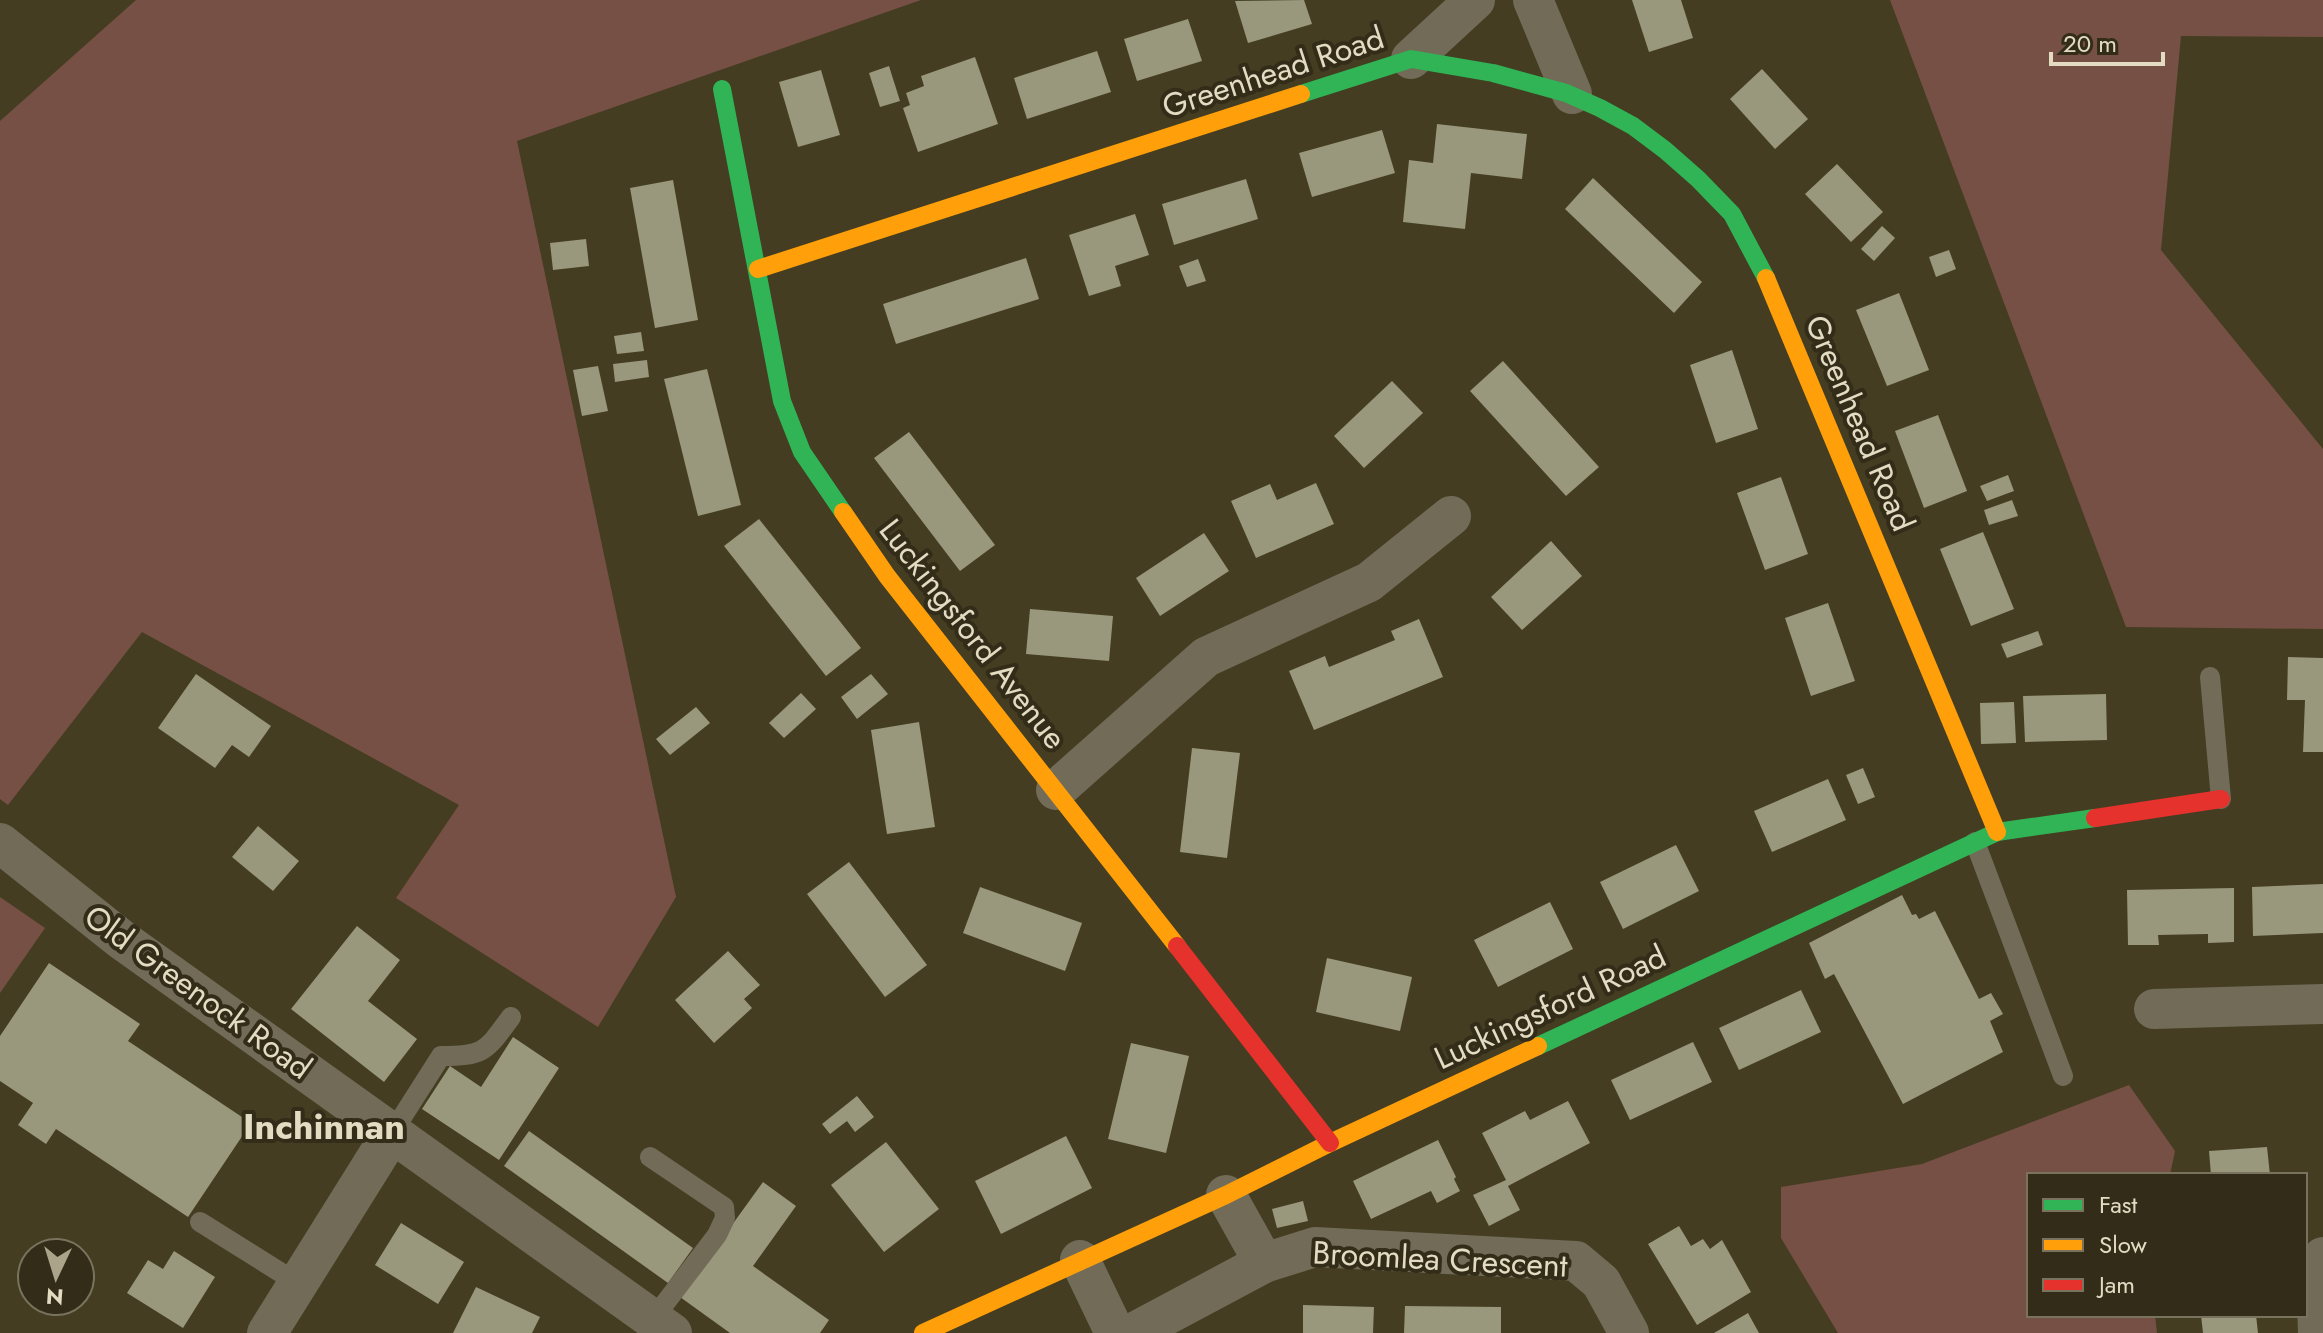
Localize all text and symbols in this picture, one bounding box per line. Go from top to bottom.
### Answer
street label: Greenhead Road [1156,14,1390,130]
scale bar [2051,16,2163,66]
text: 20 m [2063,26,2117,61]
street label: Greenhead Road [1794,308,1926,538]
street label: Luckingsford Avenue [868,509,1078,759]
street label: Old Greenock Road [75,894,321,1090]
street label: Luckingsford Road [1427,933,1673,1081]
district label: Inchinnan [243,1100,405,1152]
legend [2027,1173,2307,1317]
text: Fast [2099,1187,2137,1222]
text: Slow [2099,1227,2147,1262]
street label: Broomlea Crescent [1311,1229,1569,1289]
north arrow [16,1237,96,1317]
text: Jam [2096,1267,2135,1302]
text: N [45,1280,64,1314]

